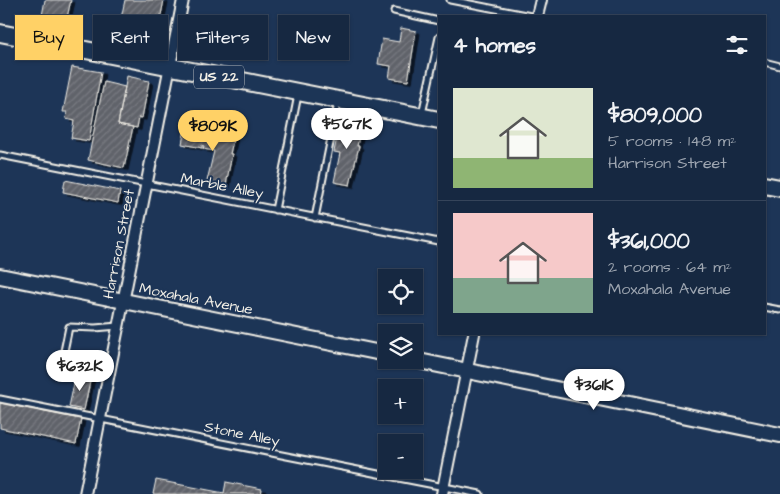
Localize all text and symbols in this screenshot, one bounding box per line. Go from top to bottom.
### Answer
chip: Buy [15,15,83,60]
chip: Rent [93,15,168,60]
chip: Filters [178,15,268,60]
chip: New [278,15,349,60]
text: 4 homes [453,31,536,60]
icon: filters [723,31,751,59]
road number: US 22 [194,66,244,88]
text: $809,000 [608,101,702,130]
pin: $567K [312,108,382,150]
icon: home [493,108,553,168]
pin: $809K [178,110,248,152]
text: $567K [322,113,372,135]
text: $809K [189,115,237,137]
text: 5 rooms · 148 m² [608,130,736,152]
text: Harrison Street [608,152,727,174]
street label: Marble Alley [179,168,265,205]
street label: Harrison Street [98,187,140,301]
text: $361,000 [608,227,690,256]
icon: home [493,233,553,293]
text: 2 rooms · 64 m² [608,256,732,278]
map controls [378,269,423,479]
button: locate [378,269,423,314]
street label: Moxahala Avenue [137,278,255,320]
text: Moxahala Avenue [608,278,731,300]
button: layers [378,324,423,369]
pin: $632K [45,350,115,392]
text: $632K [57,355,103,377]
pin: $361K [559,368,629,411]
text: $361K [575,374,613,396]
button: + [378,379,423,424]
street label: Stone Alley [202,416,282,453]
button: − [378,434,423,479]

